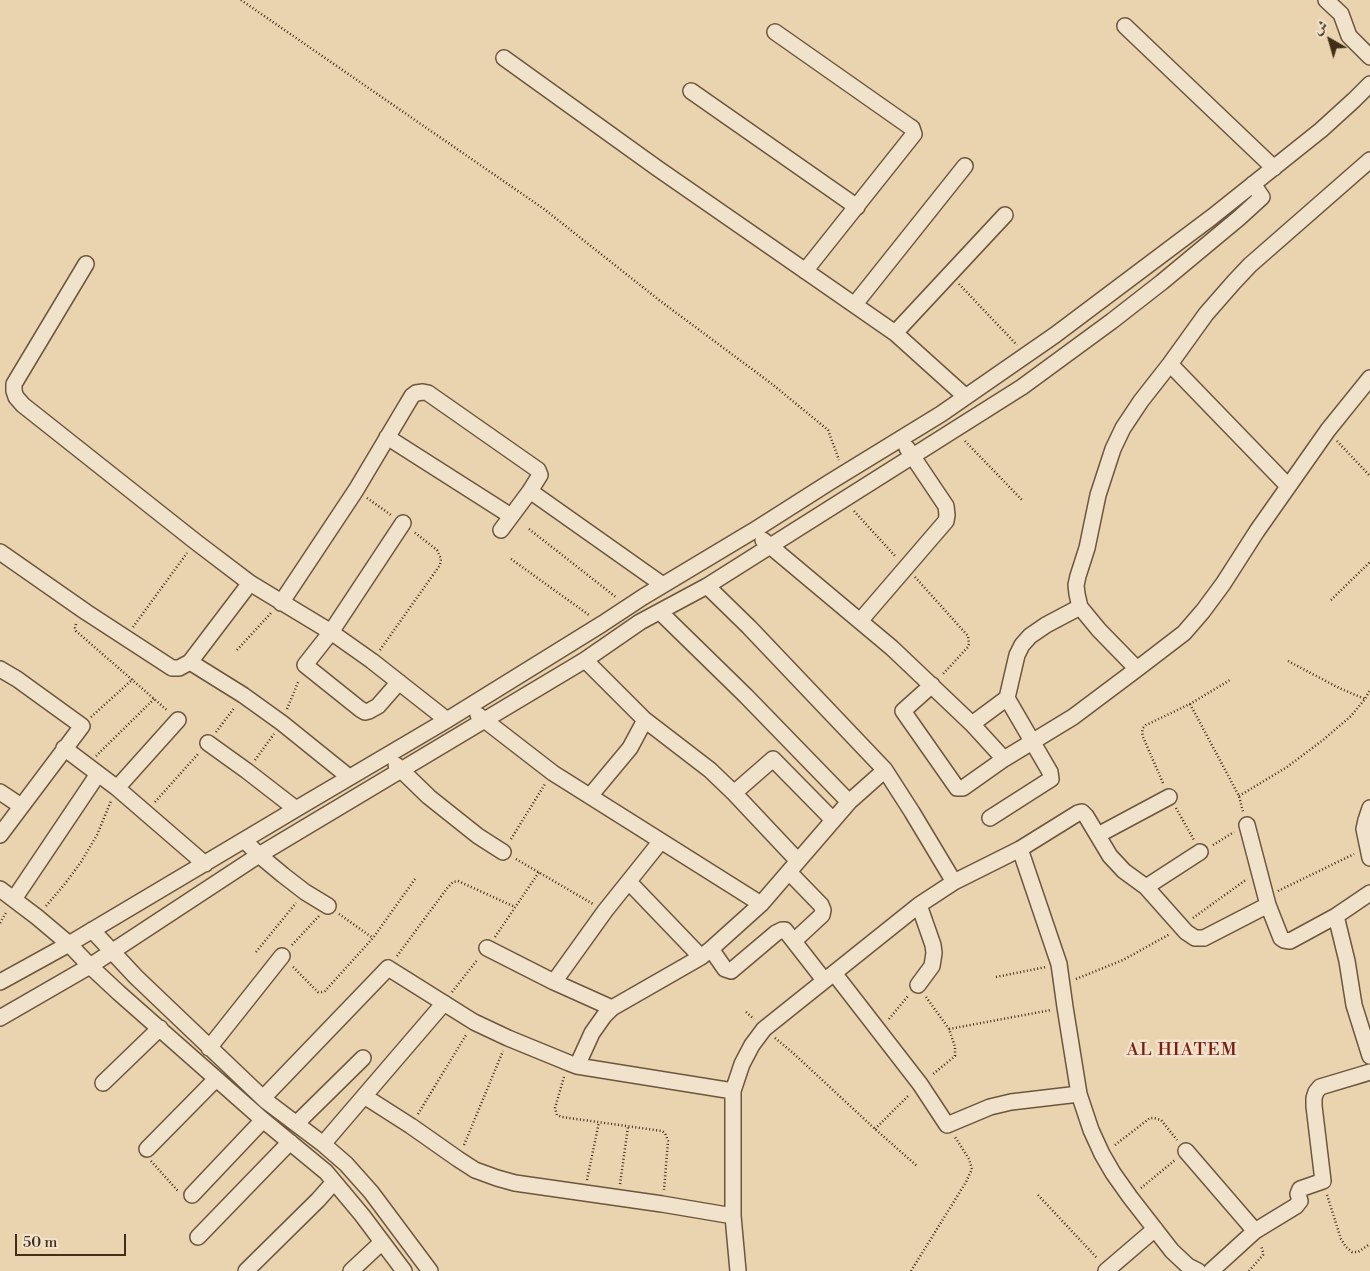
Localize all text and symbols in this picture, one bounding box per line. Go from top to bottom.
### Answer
north arrow [1305,15,1355,65]
text: ش [1310,17,1332,40]
district label: AL HIATEM [1125,1040,1239,1062]
scale bar [18,1224,129,1256]
text: 50 m [23,1233,57,1252]

